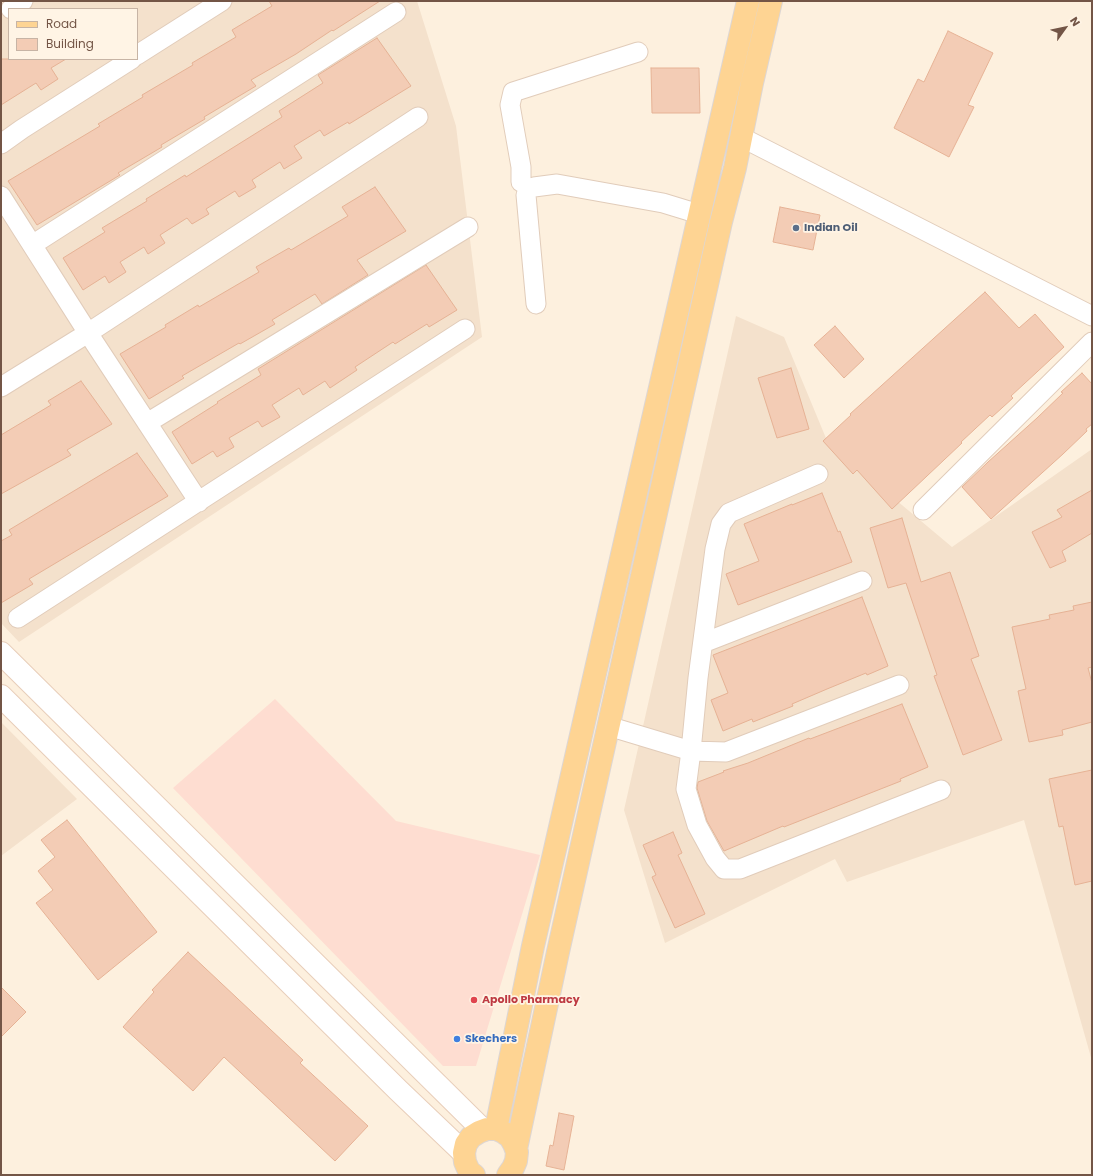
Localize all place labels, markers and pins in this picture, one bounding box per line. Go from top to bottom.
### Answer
place label: Indian Oil [804,221,858,235]
marker: Indian Oil [791,223,801,233]
place label: Apollo Pharmacy [482,993,580,1007]
marker: Apollo Pharmacy [469,995,479,1005]
place label: Skechers [465,1032,517,1046]
marker: Skechers [452,1034,462,1044]

